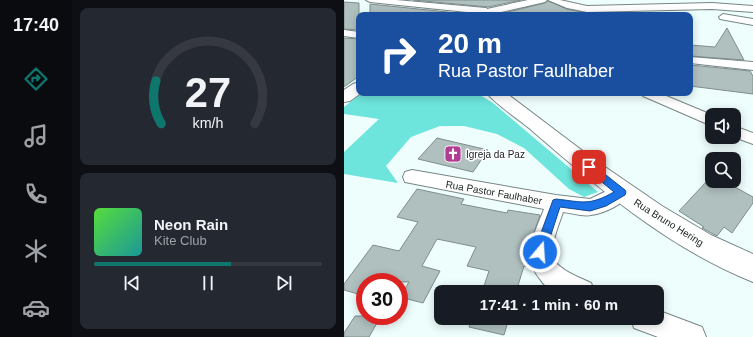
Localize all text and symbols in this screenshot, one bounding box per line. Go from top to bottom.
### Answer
text: 17:40 [13,15,59,35]
icon: right [372,28,424,80]
text: 20 m [438,28,502,59]
text: Rua Pastor Faulhaber [438,61,614,81]
icon: directions [22,65,50,93]
text: 27 [185,69,231,116]
map controls [705,108,741,188]
button: sound [705,108,741,144]
text: km/h [193,115,224,131]
icon: music [22,122,50,150]
church icon: Igreja da Paz [443,144,463,164]
place label: Igreja da Paz [466,149,525,160]
pin [572,150,606,184]
button: search [705,152,741,188]
icon: arrive [578,156,600,178]
street label: Rua Pastor Faulhaber [445,179,544,207]
icon: phone [22,180,50,208]
street label: Rua Bruno Hering [632,197,706,248]
text: Neon Rain [154,216,228,233]
position arrow [519,231,561,273]
text: Kite Club [154,233,207,248]
icon: climate [22,237,50,265]
icon: previous [121,272,143,294]
icon: pause [197,272,219,294]
icon: next [273,272,295,294]
speed limit sign: 30 [356,273,408,325]
icon: car [22,294,50,322]
text: 17:41 · 1 min · 60 m [480,296,618,313]

